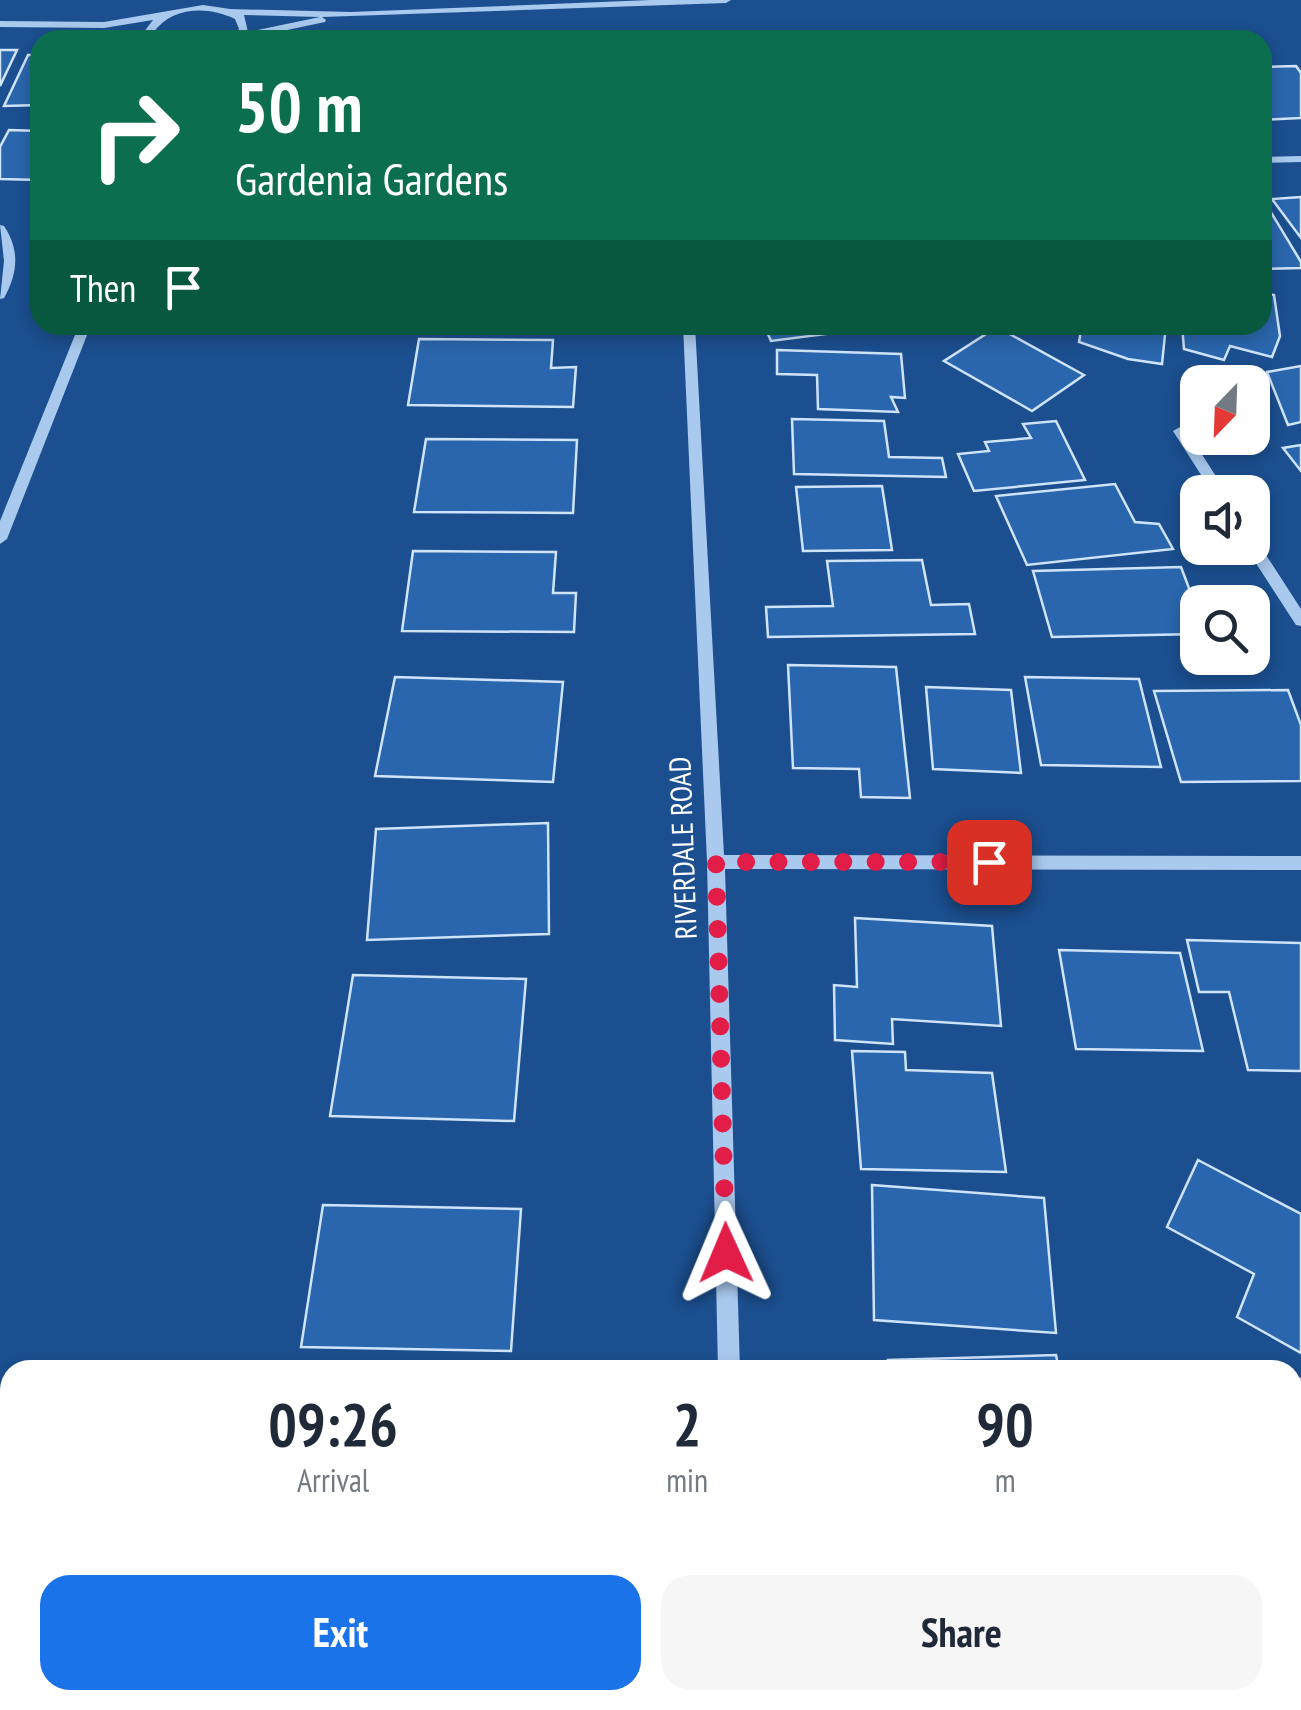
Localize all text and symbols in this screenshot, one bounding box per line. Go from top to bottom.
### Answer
text: 50 m [235,61,363,151]
icon: right [70,70,200,200]
text: Gardenia Gardens [235,149,508,207]
icon: arrive [156,260,211,315]
text: Then [70,263,136,312]
north arrow [1180,365,1270,455]
map controls [1180,365,1270,675]
button: sound [1180,475,1270,565]
button: search [1180,585,1270,675]
street label: RIVERDALE ROAD [659,756,705,940]
pin [947,820,1032,905]
icon: arrive [962,835,1017,890]
position arrow [674,1201,778,1305]
text: 09:26 [268,1385,398,1463]
text: 2 [673,1385,702,1463]
text: 90 [976,1385,1034,1463]
text: Arrival [297,1459,369,1501]
text: min [666,1459,708,1501]
text: m [995,1459,1015,1501]
button: Exit [40,1575,641,1690]
button: Share [661,1575,1262,1690]

